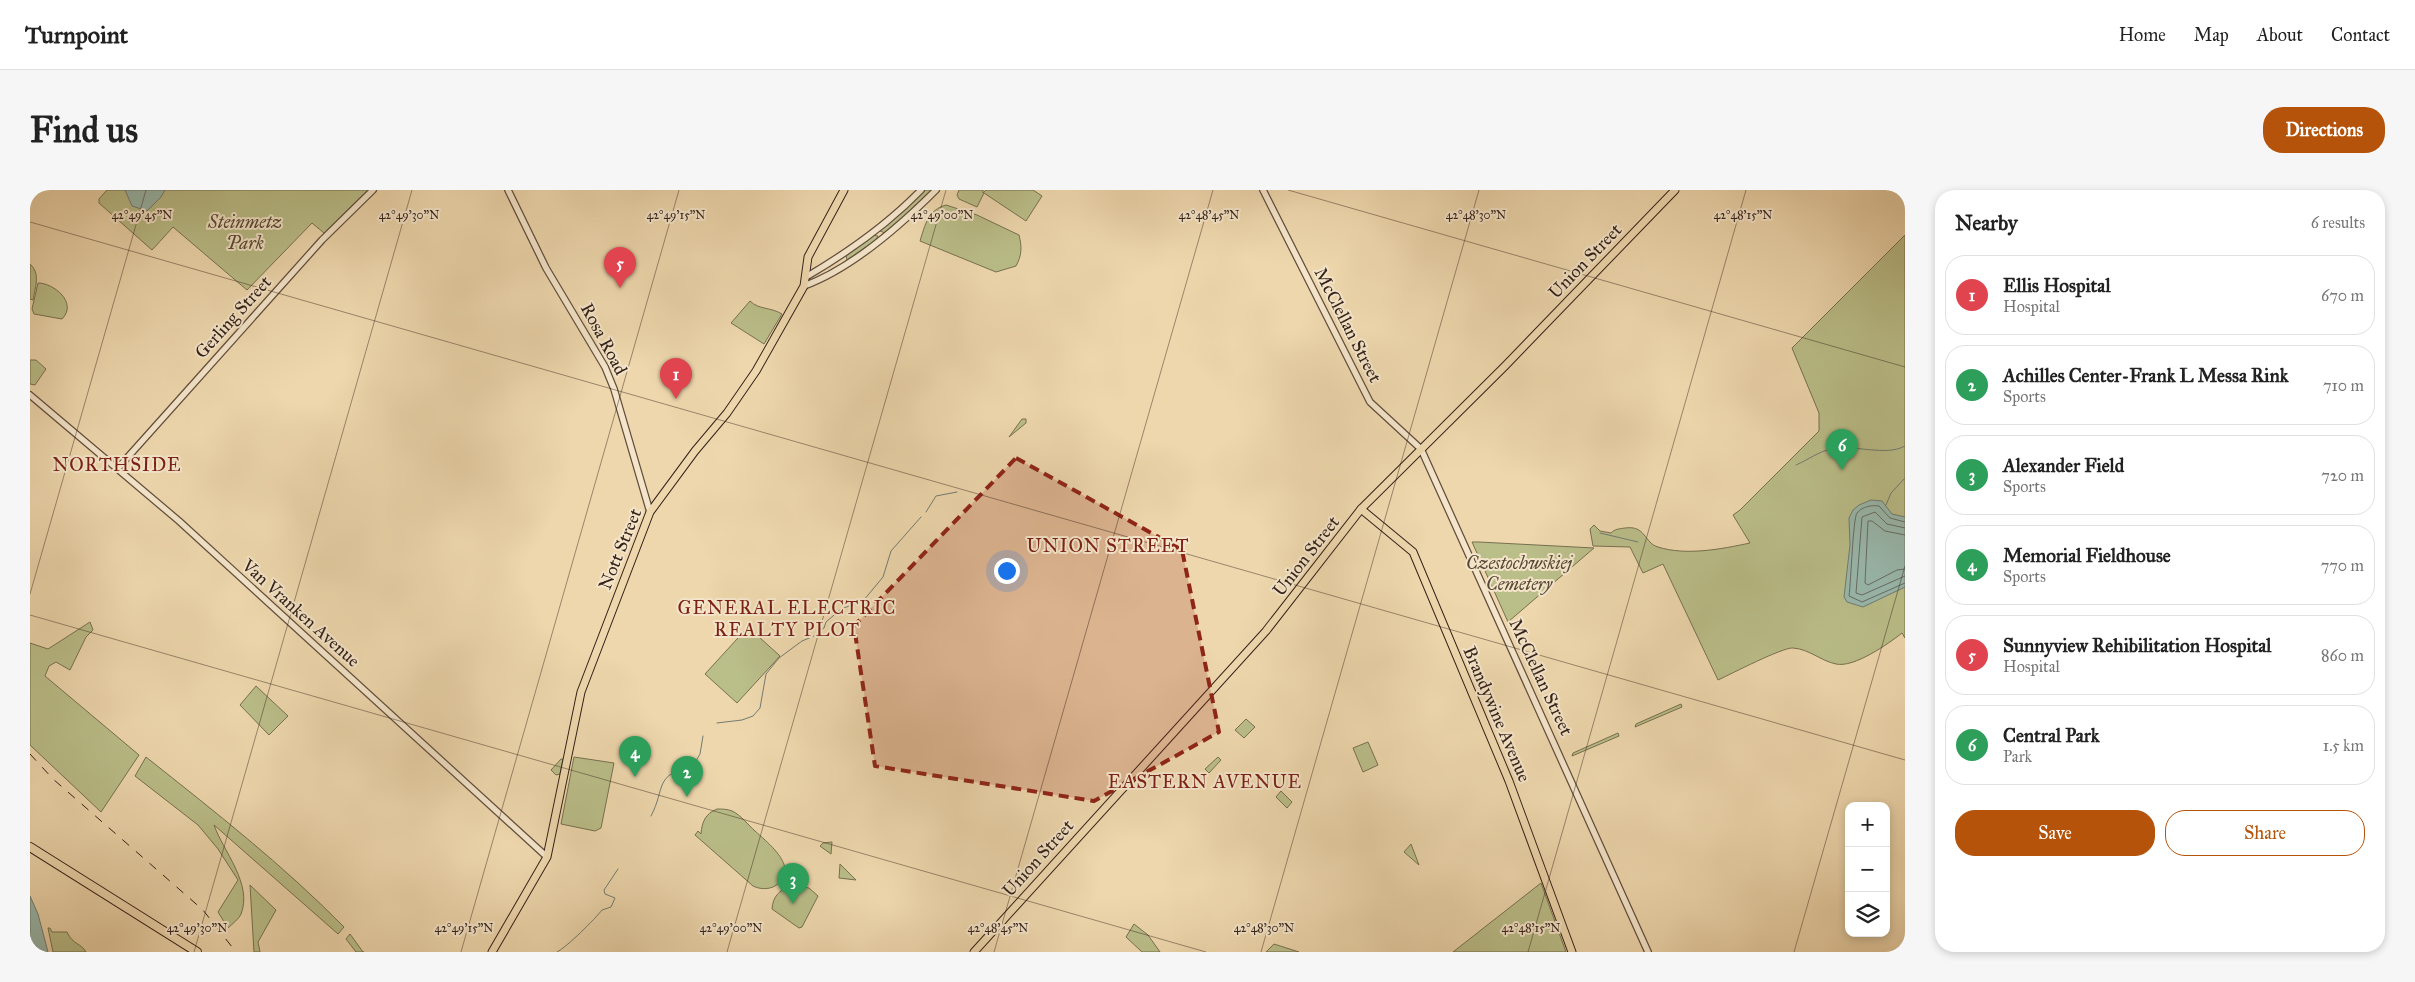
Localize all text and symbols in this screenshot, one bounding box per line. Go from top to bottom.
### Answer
text: Turnpoint [25,20,128,50]
text: Home [2119,24,2166,46]
text: Map [2194,24,2229,46]
text: About [2257,24,2303,46]
text: Contact [2331,24,2390,46]
button: Directions [2263,107,2385,153]
text: Find us [30,109,138,152]
text: 42°49'45"N [111,208,173,222]
text: 42°49'30"N [379,208,439,222]
text: 42°49'15"N [646,208,706,222]
text: 42°49'00"N [911,208,973,222]
text: 42°48'45"N [1178,208,1240,222]
text: 42°48'30"N [1446,208,1506,222]
text: 42°48'15"N [1714,208,1773,222]
text: Nearby [1955,210,2018,236]
park label: Steinmetz Park [207,211,282,254]
text: 6 results [2311,213,2365,232]
street label: Union Street [1544,218,1627,303]
pin: 5 [604,247,636,288]
street label: McClellan Street [1310,264,1387,387]
street label: Gerling Street [190,271,277,364]
text: Ellis Hospital [2003,274,2111,297]
text: 1 [1969,286,1975,305]
text: 670 m [2321,286,2364,305]
text: Hospital [2003,297,2060,316]
street label: Rosa Road [576,299,632,379]
pin: 1 [660,358,692,399]
text: Achilles Center-Frank L Messa Rink [2003,364,2289,387]
text: 2 [1968,376,1976,395]
text: 710 m [2323,376,2364,395]
text: Sports [2003,387,2046,406]
pin: 6 [1826,429,1858,470]
district label: NORTHSIDE [52,453,182,476]
text: Alexander Field [2003,454,2124,477]
text: 3 [1969,466,1975,485]
text: 720 m [2321,466,2364,485]
text: Sports [2003,477,2046,496]
street label: Nott Street [594,505,646,593]
street label: Union Street [1268,511,1345,601]
district label: UNION STREET [1026,534,1190,557]
text: Memorial Fieldhouse [2003,544,2171,567]
park label: Czestochwskiej Cemetery [1466,552,1573,595]
street label: Van Vranken Avenue [237,554,364,672]
text: 4 [1968,556,1976,575]
text: 770 m [2321,556,2364,575]
your location [994,558,1020,584]
text: Sports [2003,567,2046,586]
district label: GENERAL ELECTRIC REALTY PLOT [678,596,896,641]
street label: McClellan Street [1504,615,1578,739]
text: Sunnyview Rehibilitation Hospital [2003,634,2272,657]
street label: Brandywine Avenue [1459,643,1535,785]
text: 5 [1968,646,1976,665]
text: 860 m [2321,646,2364,665]
text: Hospital [2003,657,2060,676]
text: Central Park [2003,724,2100,747]
pin: 4 [619,736,651,777]
text: 6 [1968,736,1976,755]
text: 1.5 km [2323,736,2364,755]
text: Park [2003,747,2032,766]
pin: 2 [671,756,703,797]
district label: EASTERN AVENUE [1108,770,1302,793]
map controls [1845,802,1890,937]
button: + [1845,802,1890,847]
button: Save [1955,810,2155,856]
button: Share [2165,810,2365,856]
street label: Union Street [998,815,1079,901]
button: − [1845,847,1890,892]
pin: 3 [777,863,809,904]
button: layers [1845,892,1890,937]
text: 42°49'30"N [167,921,227,935]
text: 42°49'15"N [434,921,494,935]
text: 42°49'00"N [700,921,762,935]
text: 42°48'45"N [967,921,1029,935]
text: 42°48'30"N [1234,921,1294,935]
text: 42°48'15"N [1502,921,1561,935]

